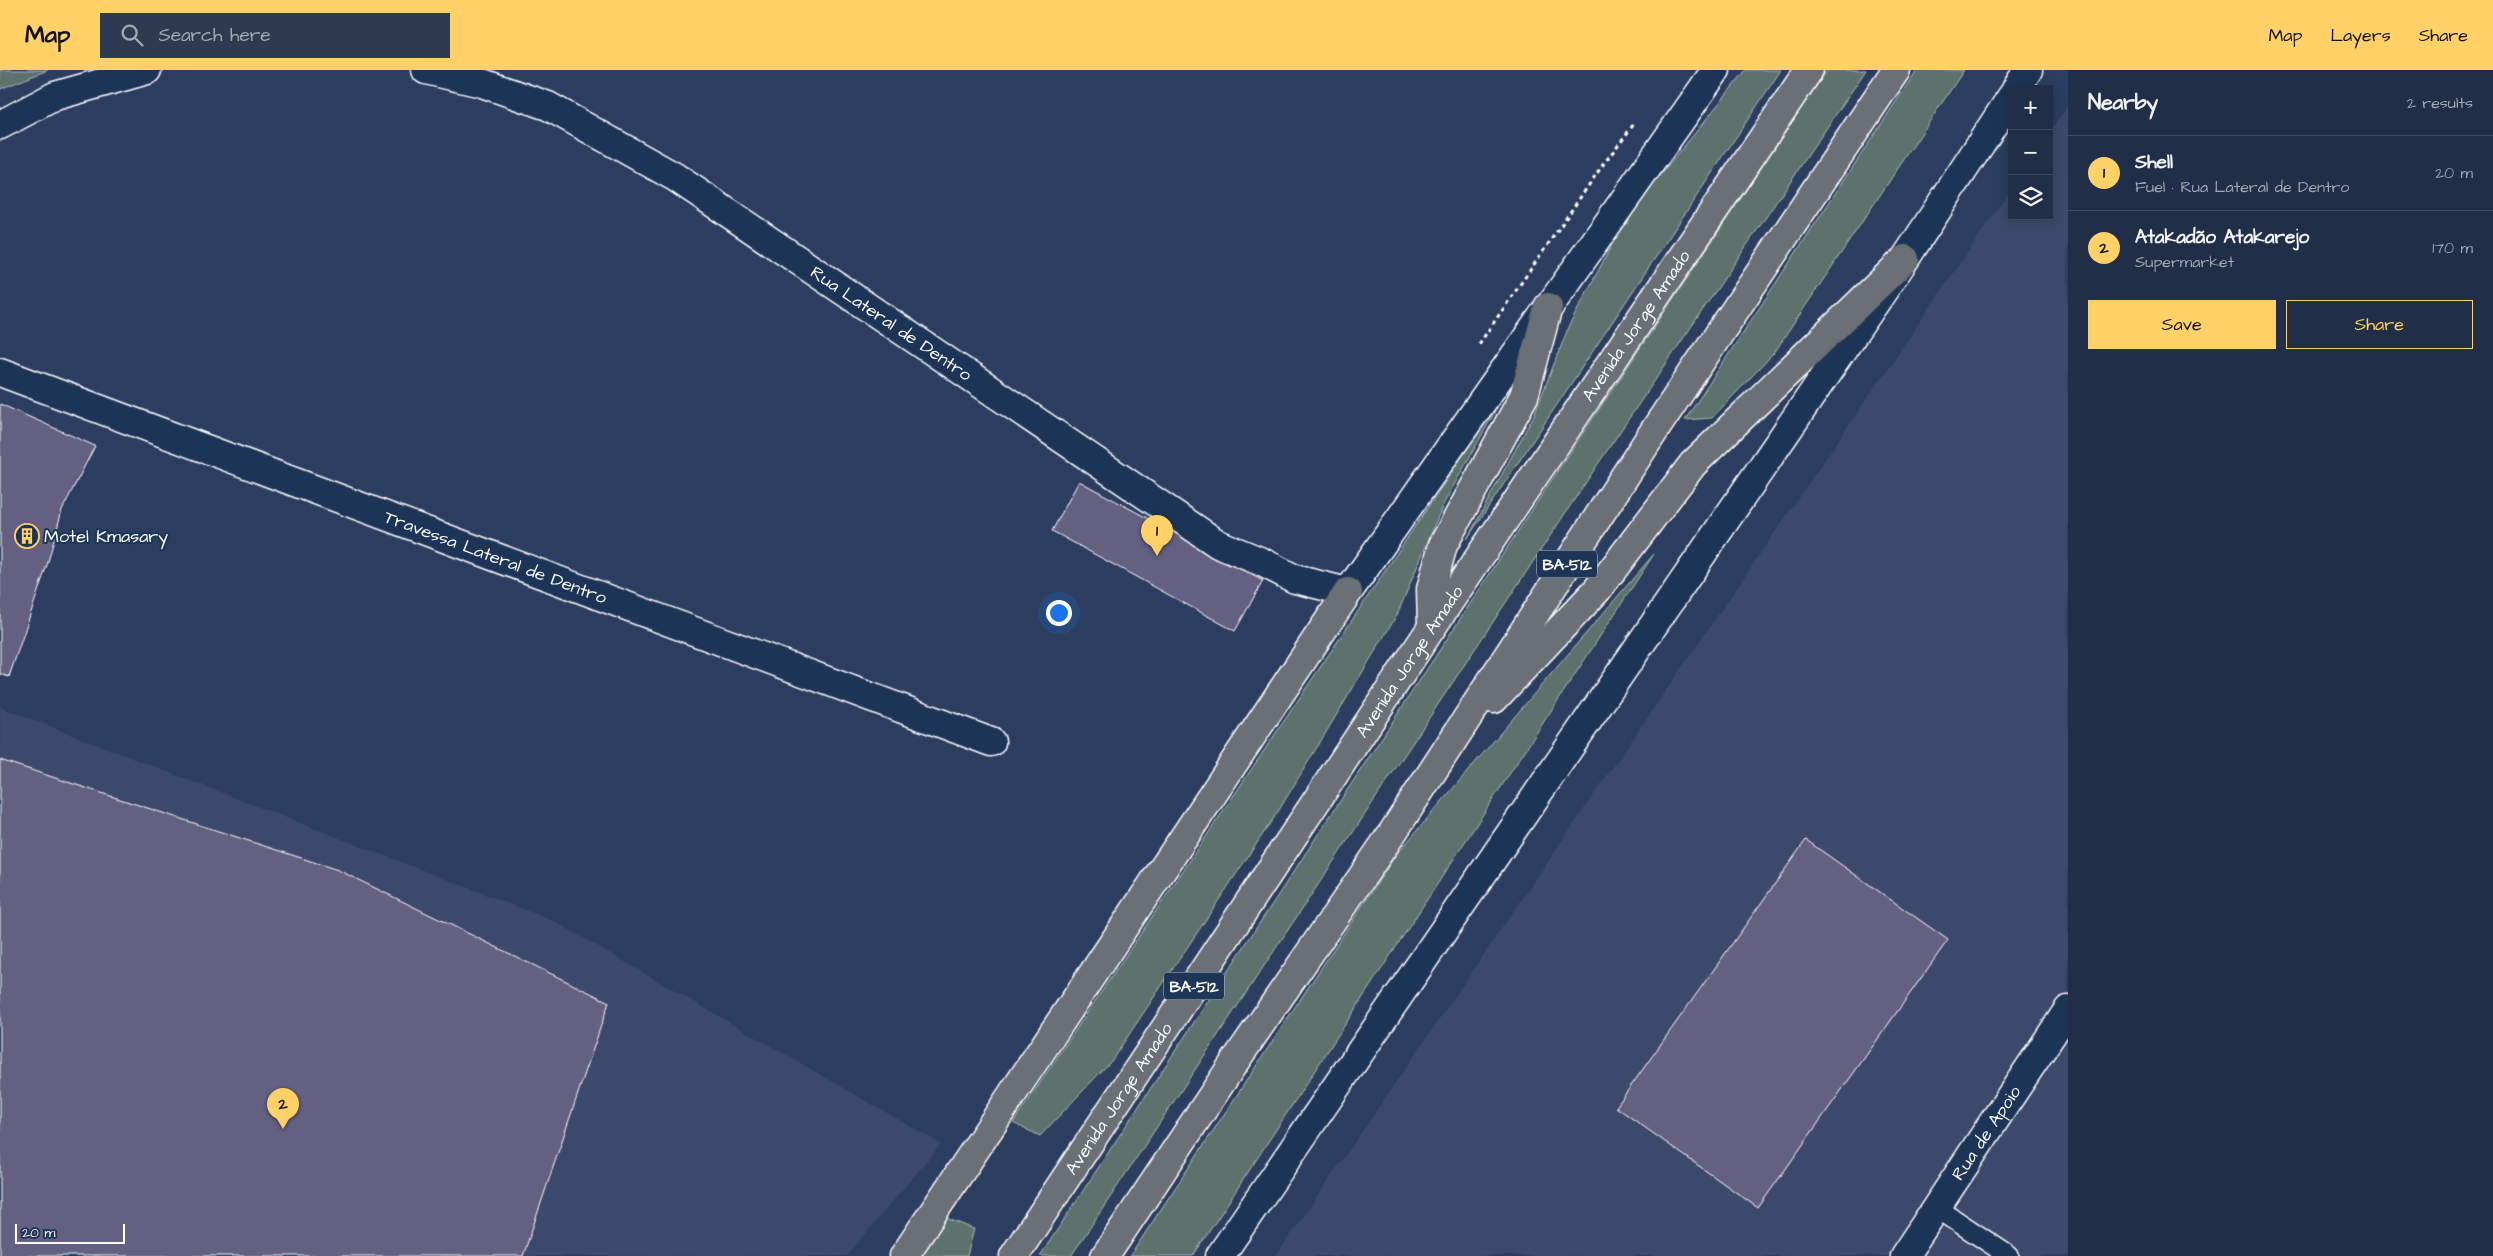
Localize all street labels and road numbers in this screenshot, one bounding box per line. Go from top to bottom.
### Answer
street label: Avenida Jorge Amado [1576,245,1697,407]
street label: Rua Lateral de Dentro [805,260,977,387]
street label: Travessa Lateral de Dentro [381,505,610,610]
road number: BA-512 [1537,550,1597,578]
street label: Avenida Jorge Amado [1350,581,1470,743]
road number: BA-512 [1164,972,1224,999]
street label: Avenida Jorge Amado [1059,1018,1179,1180]
street label: Rua de Apoio [1946,1081,2027,1185]

